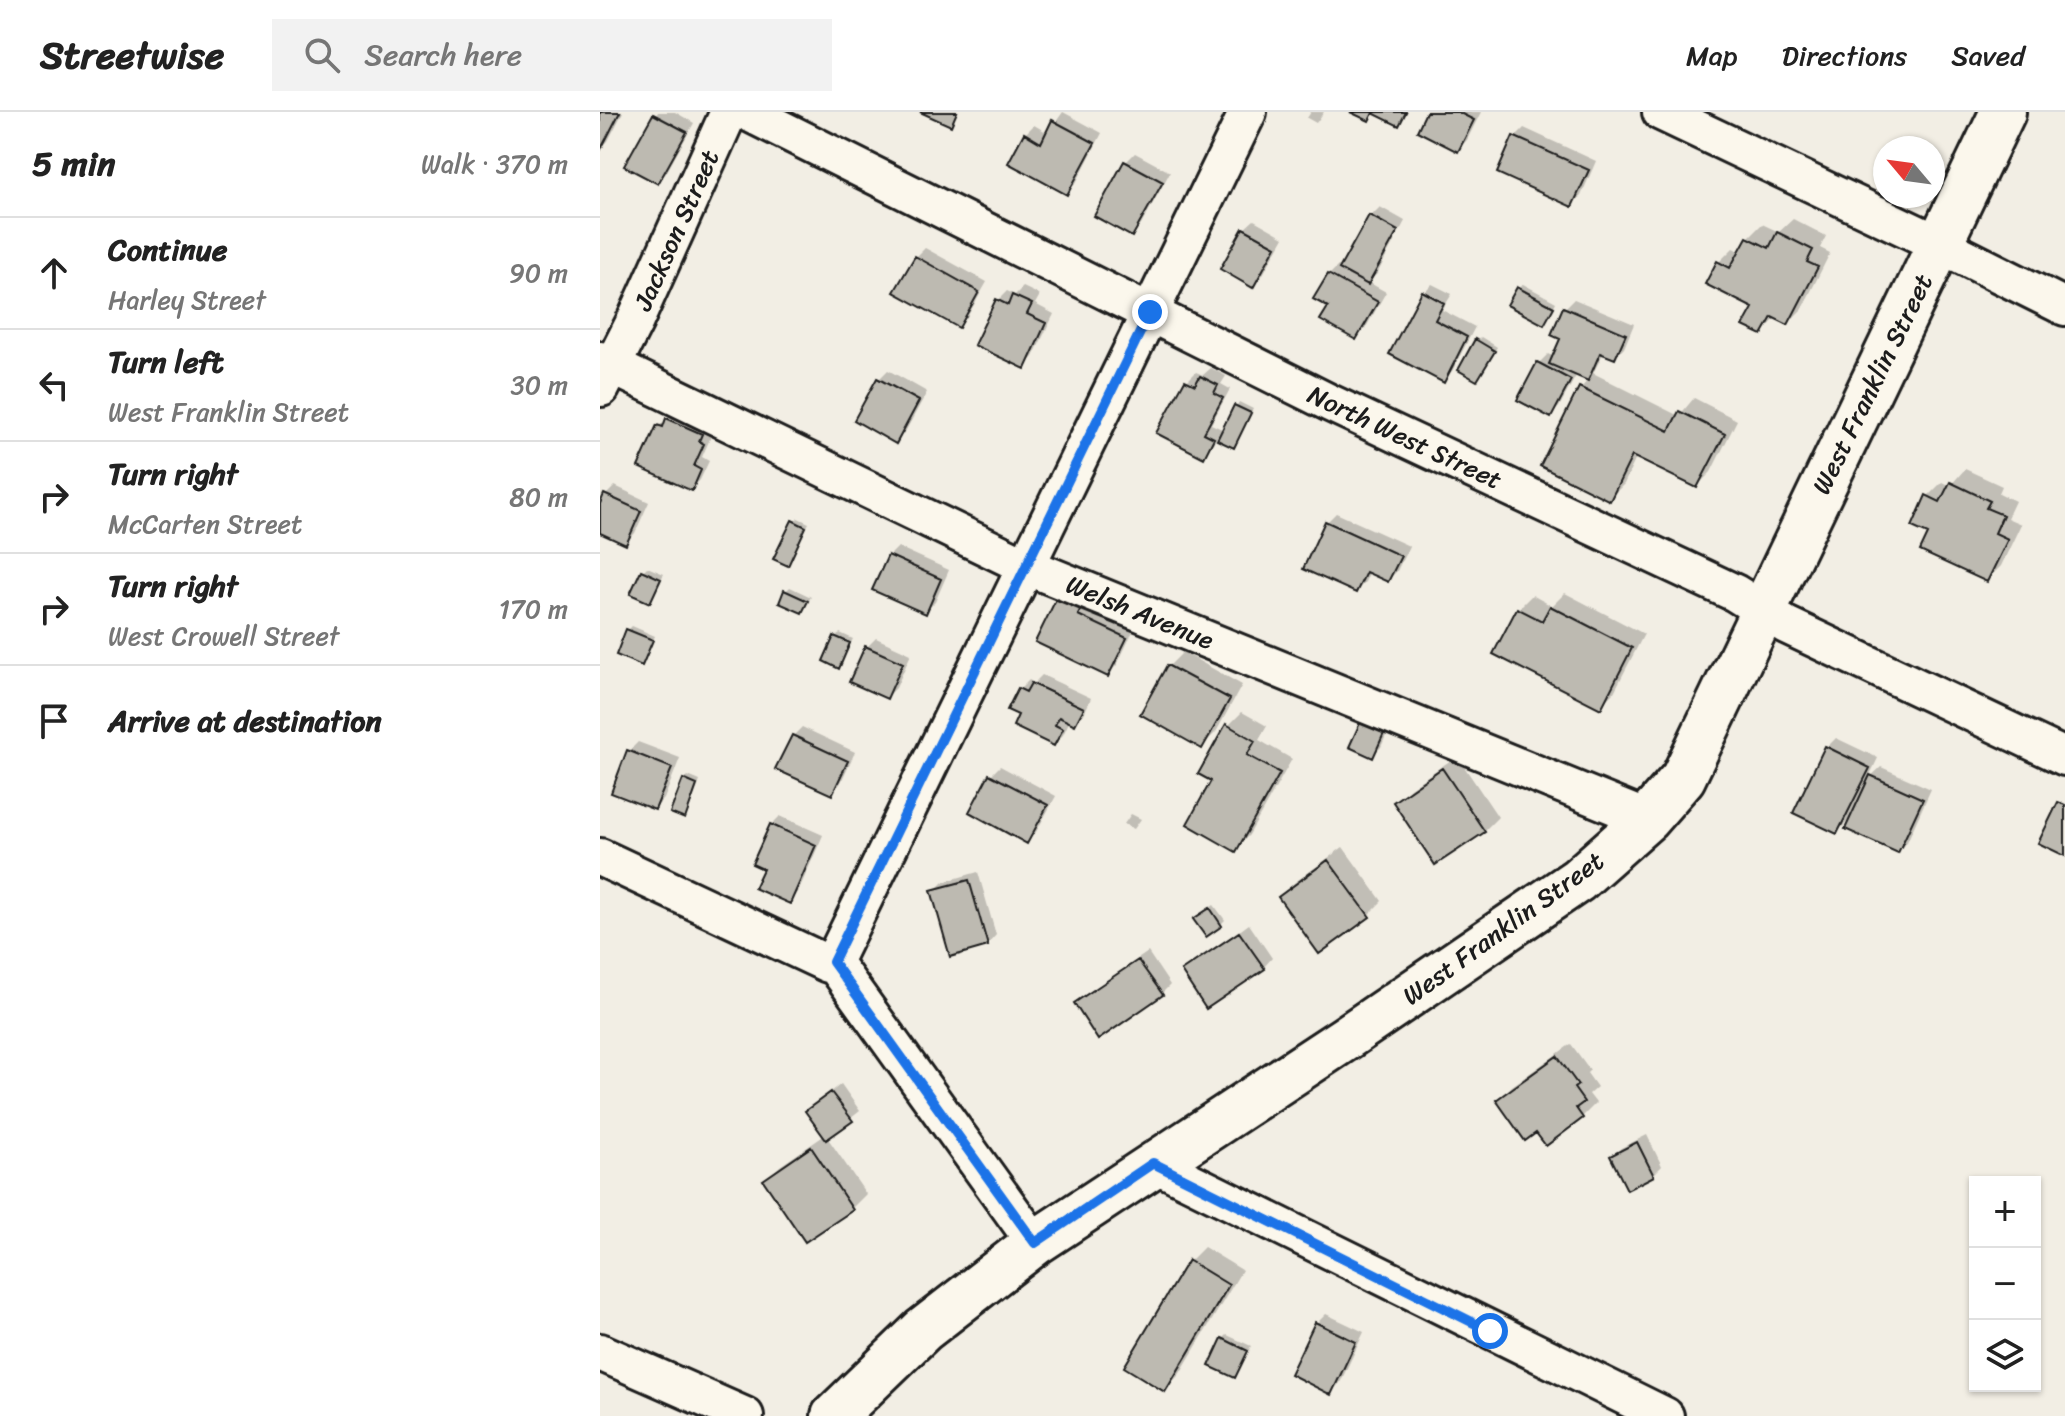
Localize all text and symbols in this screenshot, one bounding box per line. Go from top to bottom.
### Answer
search box [272,19,832,91]
text: Streetwise [40,22,224,89]
text: Search here [364,28,522,82]
text: Map [1686,31,1738,80]
text: Directions [1782,31,1907,80]
text: Saved [1951,31,2025,80]
icon: search [300,33,344,77]
text: 5 min [32,134,115,194]
north arrow [1873,136,1945,208]
text: Walk · 370 m [421,141,568,187]
street label: Jackson Street [620,142,732,319]
text: Continue [108,223,227,277]
text: 90 m [509,250,568,296]
icon: ahead [32,251,76,295]
street label: West Franklin Street [1799,266,1945,502]
text: Harley Street [108,277,266,323]
route end [1132,294,1168,330]
text: Turn left [108,335,224,389]
text: 30 m [511,362,568,408]
icon: left [32,363,76,407]
street label: North West Street [1300,372,1510,502]
text: West Franklin Street [108,389,349,435]
text: Turn right [108,447,238,501]
text: 80 m [509,474,568,520]
icon: right [32,475,76,519]
text: McCarten Street [108,501,302,547]
text: Turn right [108,559,238,613]
street label: Welsh Avenue [1059,561,1221,663]
text: 170 m [499,586,568,632]
icon: right [32,587,76,631]
text: West Crowell Street [108,613,339,659]
text: Arrive at destination [108,694,382,748]
icon: arrive [32,699,76,743]
street label: West Franklin Street [1392,839,1614,1017]
map controls [1969,1176,2041,1392]
button: + [1969,1176,2041,1248]
button: − [1969,1248,2041,1320]
route start [1472,1313,1508,1349]
button: layers [1969,1320,2041,1392]

